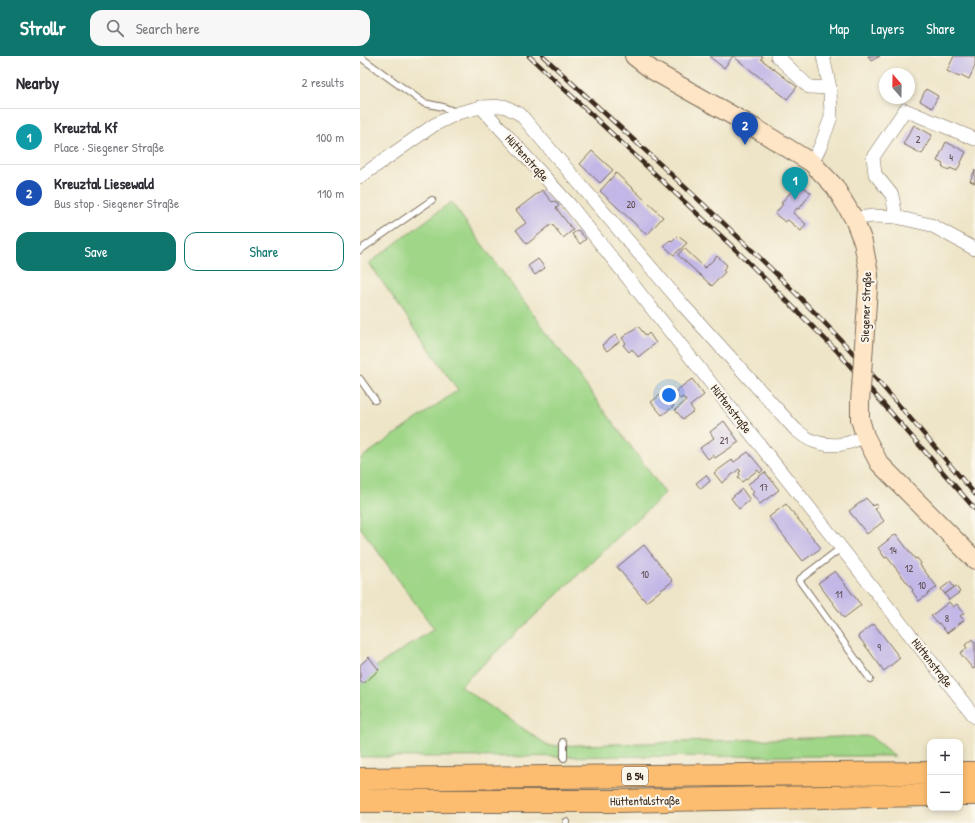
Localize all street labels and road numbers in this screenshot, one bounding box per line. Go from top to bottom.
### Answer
street label: Hüttenstraße [502,130,553,185]
street label: Siegener Straße [856,271,875,343]
street label: Hüttenstraße [707,381,756,437]
street label: Hüttenstraße [908,635,957,691]
road number: B 54 [622,767,648,785]
street label: Hüttentalstraße [610,791,680,810]

